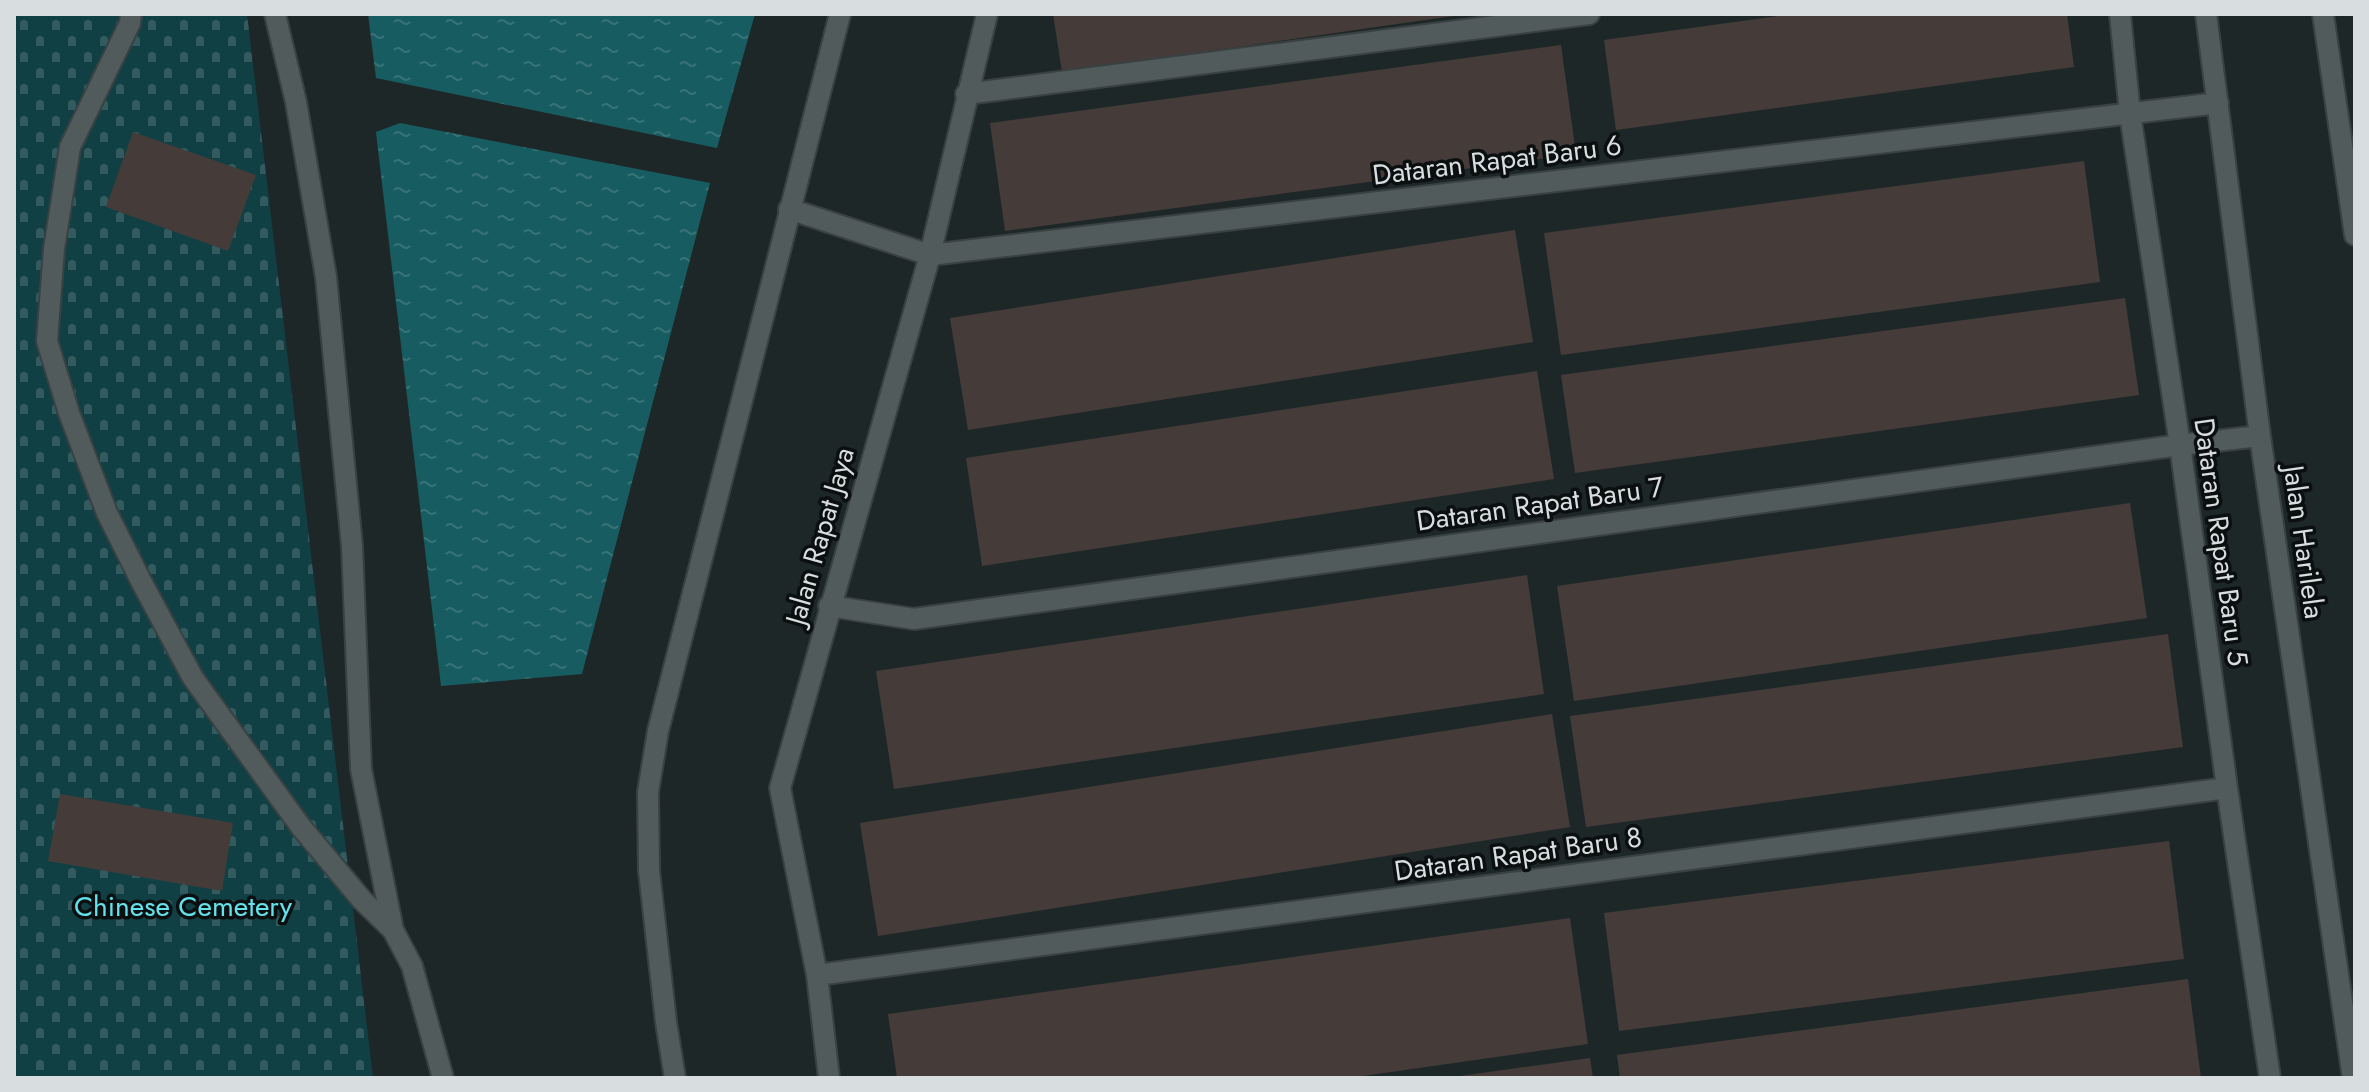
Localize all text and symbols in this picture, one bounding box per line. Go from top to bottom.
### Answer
street label: Dataran Rapat Baru 6 [1370,124,1624,196]
street label: Dataran Rapat Baru 5 [2183,415,2259,669]
street label: Jalan Rapat Jaya [774,443,865,633]
street label: Jalan Harilela [2272,459,2335,621]
street label: Dataran Rapat Baru 7 [1414,466,1666,542]
street label: Dataran Rapat Baru 8 [1392,816,1644,892]
park label: Chinese Cemetery [74,886,293,927]

